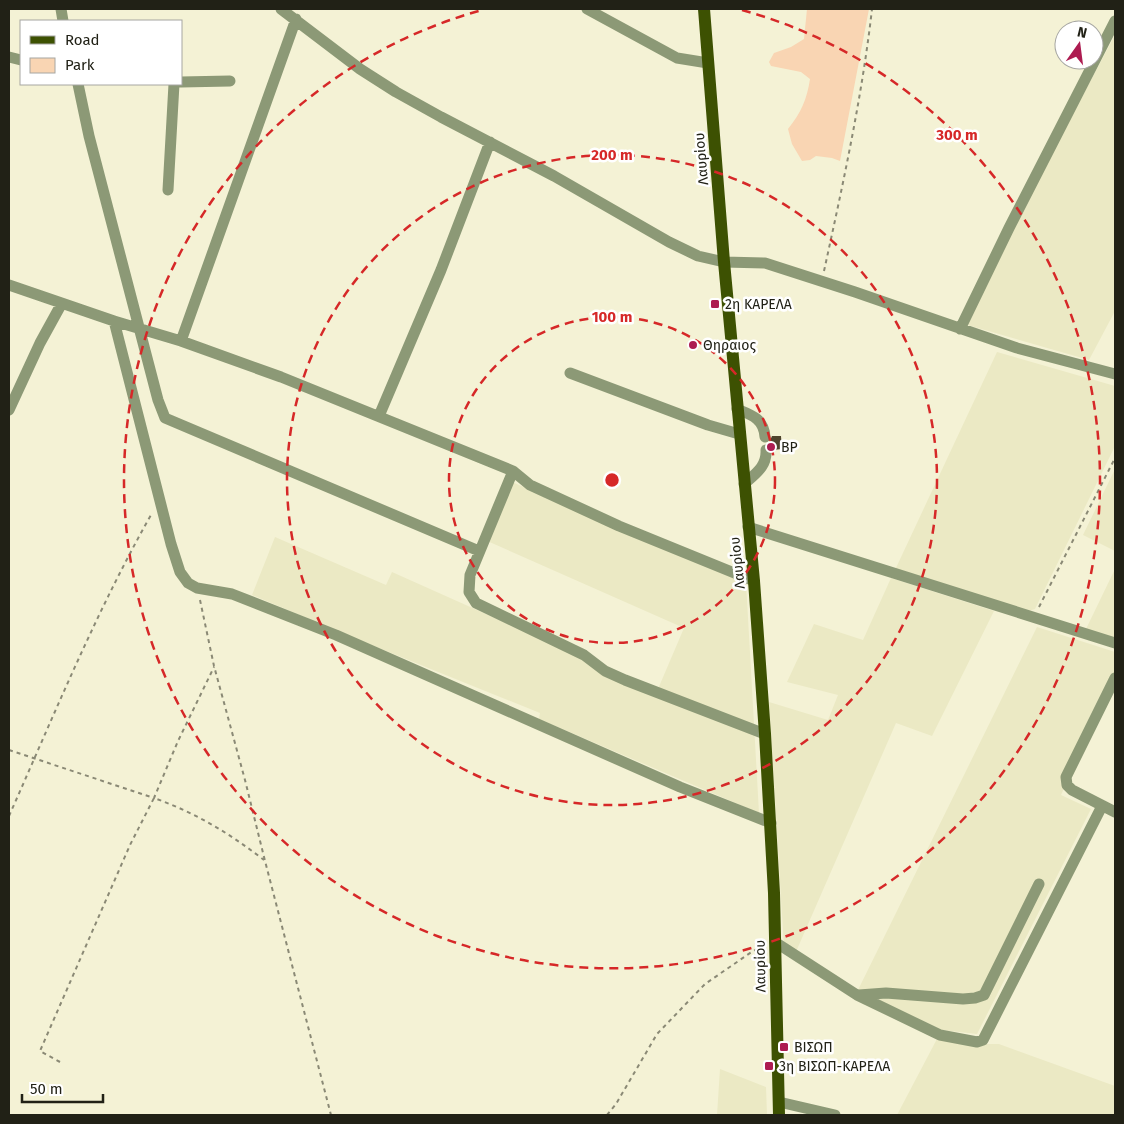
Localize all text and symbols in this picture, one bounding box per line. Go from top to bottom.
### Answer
legend [20,20,182,85]
north arrow [1054,20,1104,70]
text: N [1075,23,1089,42]
text: Road [65,31,100,49]
text: Park [65,56,95,74]
text: 300 m [935,126,978,144]
street label: Λαυρίου [691,132,712,186]
text: 200 m [591,146,633,164]
place label: 2η ΚΑΡΕΛΑ [725,296,792,313]
marker: 2η ΚΑΡΕΛΑ [709,298,721,310]
text: 100 m [592,308,632,326]
place label: Θηραιος [703,337,756,354]
marker: Θηραιος [687,339,699,351]
place label: BP [781,439,798,456]
marker: BP [765,441,777,453]
centre of rings [603,471,621,489]
street label: Λαυρίου [726,536,749,590]
street label: Λαυρίου [752,940,769,992]
place label: ΒΙΣΩΠ [794,1039,833,1056]
marker: ΒΙΣΩΠ [778,1041,790,1053]
place label: 3η ΒΙΣΩΠ-ΚΑΡΕΛΑ [779,1058,890,1075]
marker: 3η ΒΙΣΩΠ-ΚΑΡΕΛΑ [763,1060,775,1072]
scale bar [22,1072,104,1104]
text: 50 m [30,1080,63,1098]

